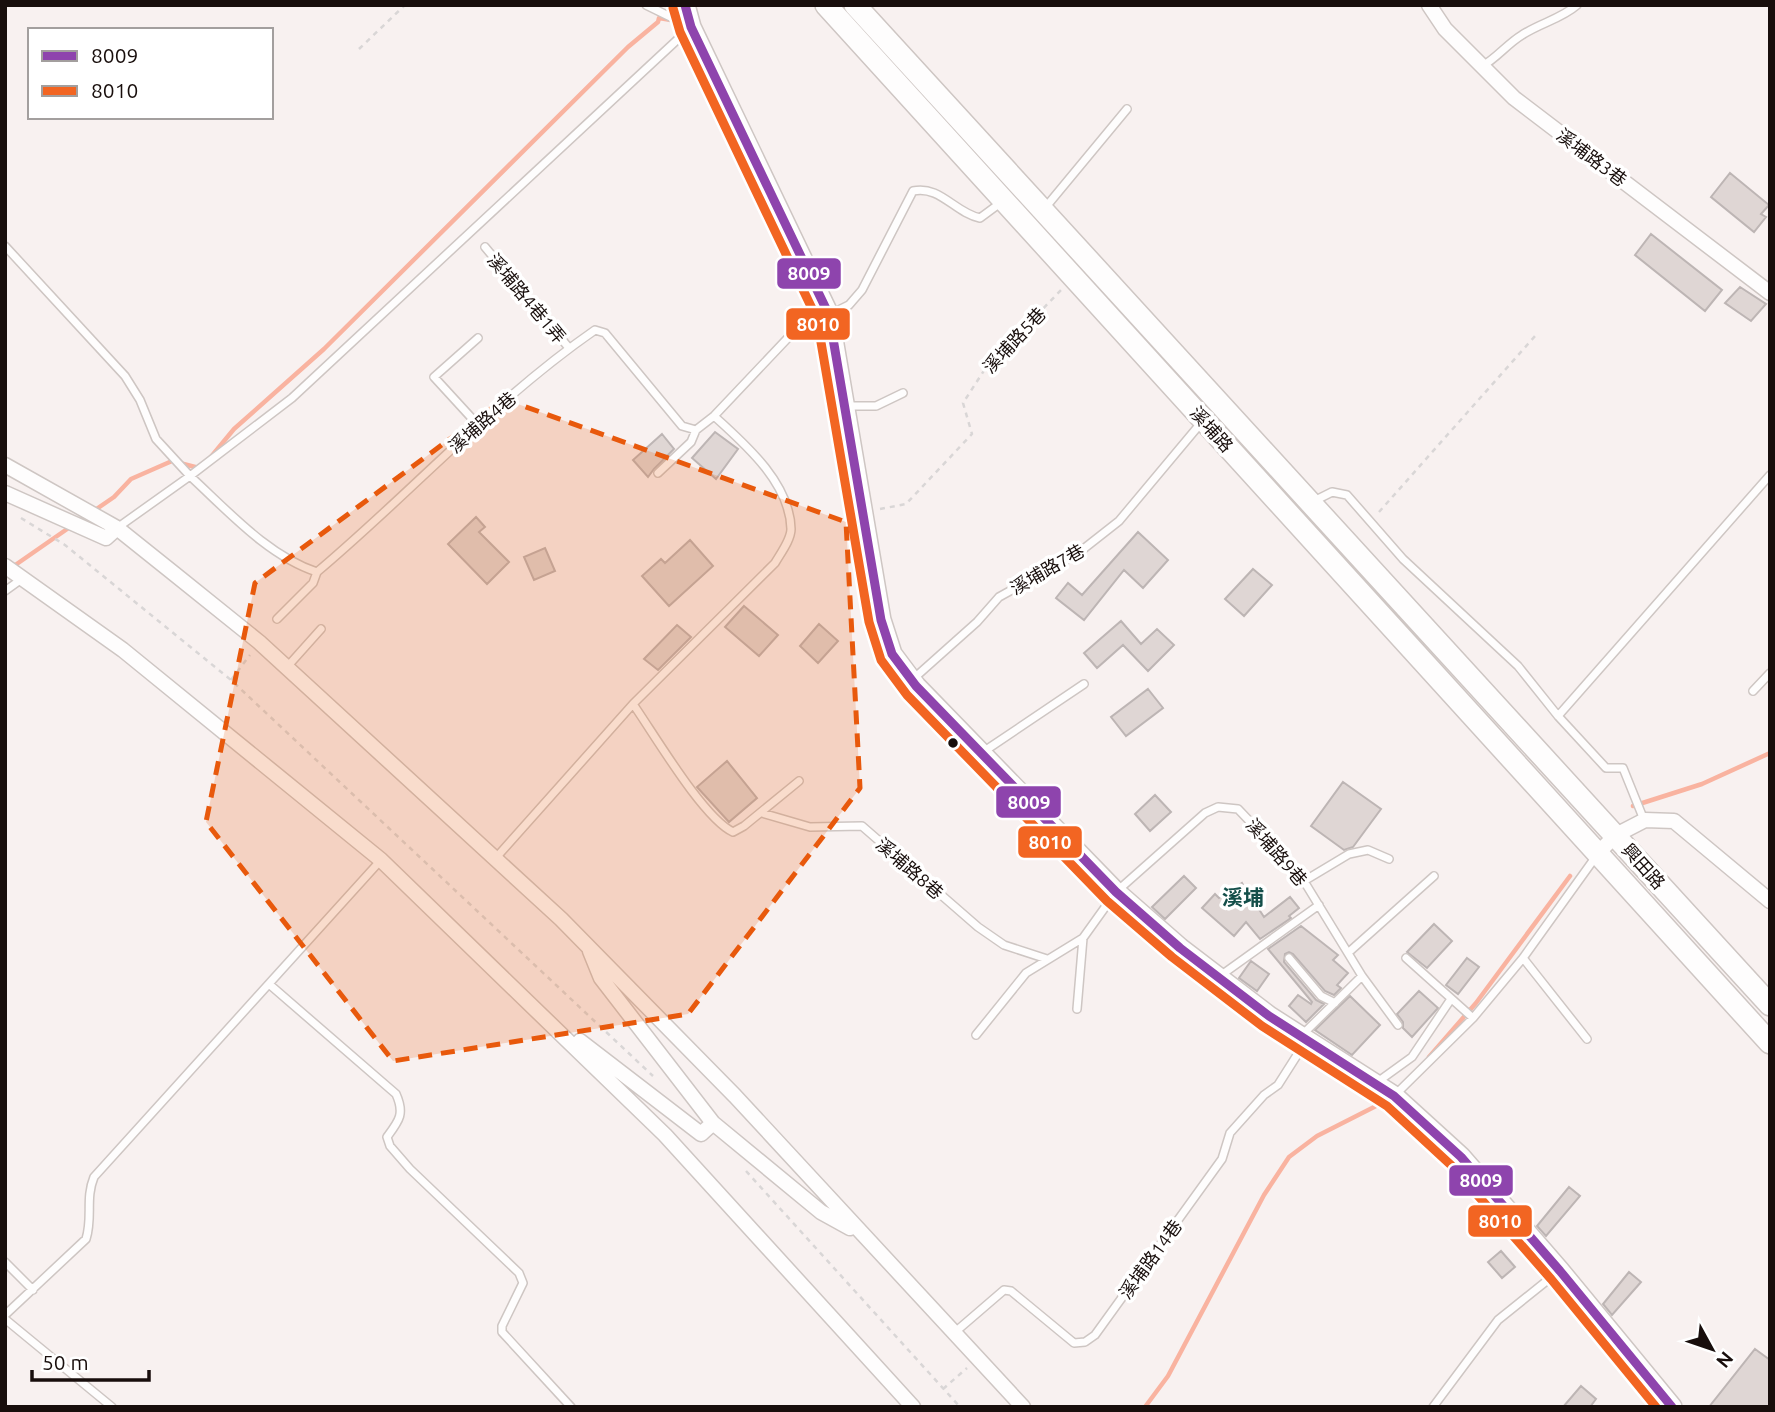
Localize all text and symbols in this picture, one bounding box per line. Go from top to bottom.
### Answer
legend [28,28,273,119]
text: 8009 [91,43,138,67]
text: 8010 [91,78,138,102]
street label: 溪埔路3巷 [1553,124,1631,190]
street label: 溪埔路4巷1弄 [484,249,570,347]
line badge: 8009 [776,257,842,290]
text: 8009 [788,262,830,284]
street label: 溪埔路5巷 [979,303,1049,377]
line badge: 8010 [785,307,851,341]
text: 8010 [797,313,839,335]
street label: 溪埔路4巷 [444,388,520,456]
street label: 溪埔路 [1187,402,1237,456]
street label: 溪埔路7巷 [1006,540,1088,598]
unlabelled marker [946,736,960,750]
line badge: 8009 [995,785,1062,819]
text: 8009 [1008,791,1050,813]
street label: 溪埔路9巷 [1243,814,1311,890]
line badge: 8010 [1017,825,1083,859]
text: 8010 [1029,831,1071,853]
street label: 溪埔路8巷 [872,834,948,902]
street label: 興田路 [1619,839,1669,893]
district label: 溪埔 [1222,885,1264,909]
line badge: 8009 [1448,1164,1514,1197]
text: 8009 [1460,1169,1502,1191]
line badge: 8010 [1467,1204,1533,1238]
text: 8010 [1479,1210,1521,1232]
street label: 溪埔路14巷 [1115,1216,1185,1302]
north arrow [1677,1314,1747,1384]
scale bar [32,1338,149,1382]
text: N [1712,1347,1738,1372]
text: 50 m [42,1350,89,1374]

